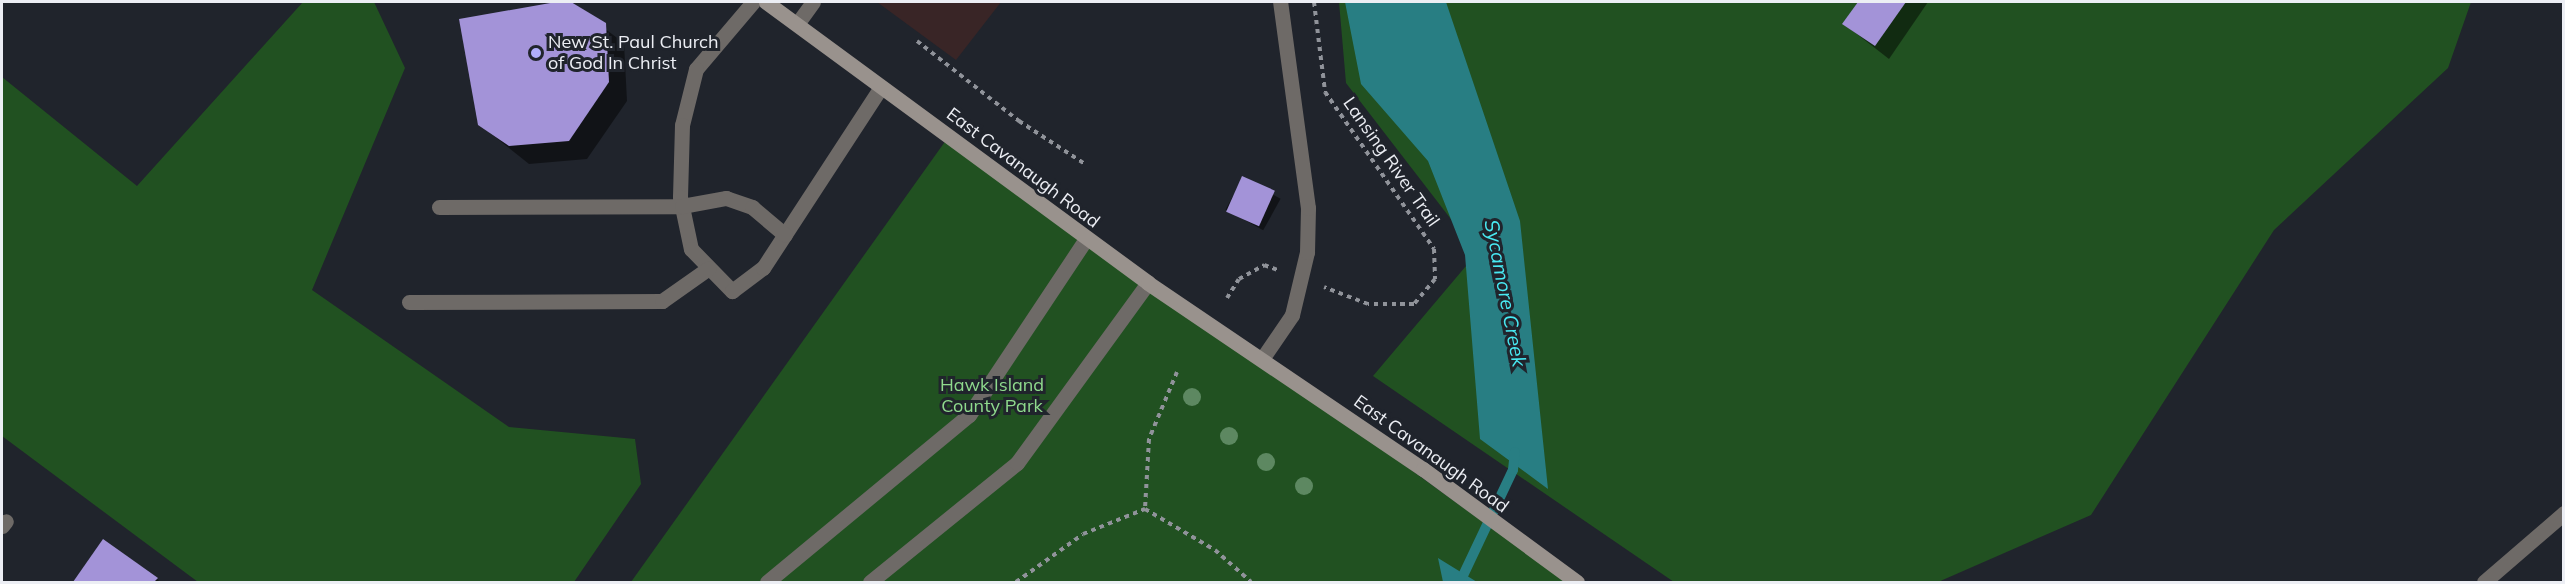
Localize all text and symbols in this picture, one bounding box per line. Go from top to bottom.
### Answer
place label: New St. Paul Church of God In Christ [548,32,719,74]
marker: New St. Paul Church of God In Christ [529,46,543,60]
street label: Lansing River Trail [1338,93,1444,231]
street label: East Cavanaugh Road [942,103,1104,233]
water label: Sycamore Creek [1480,217,1532,369]
park label: Hawk Island County Park [940,375,1044,418]
street label: East Cavanaugh Road [1349,391,1513,517]

